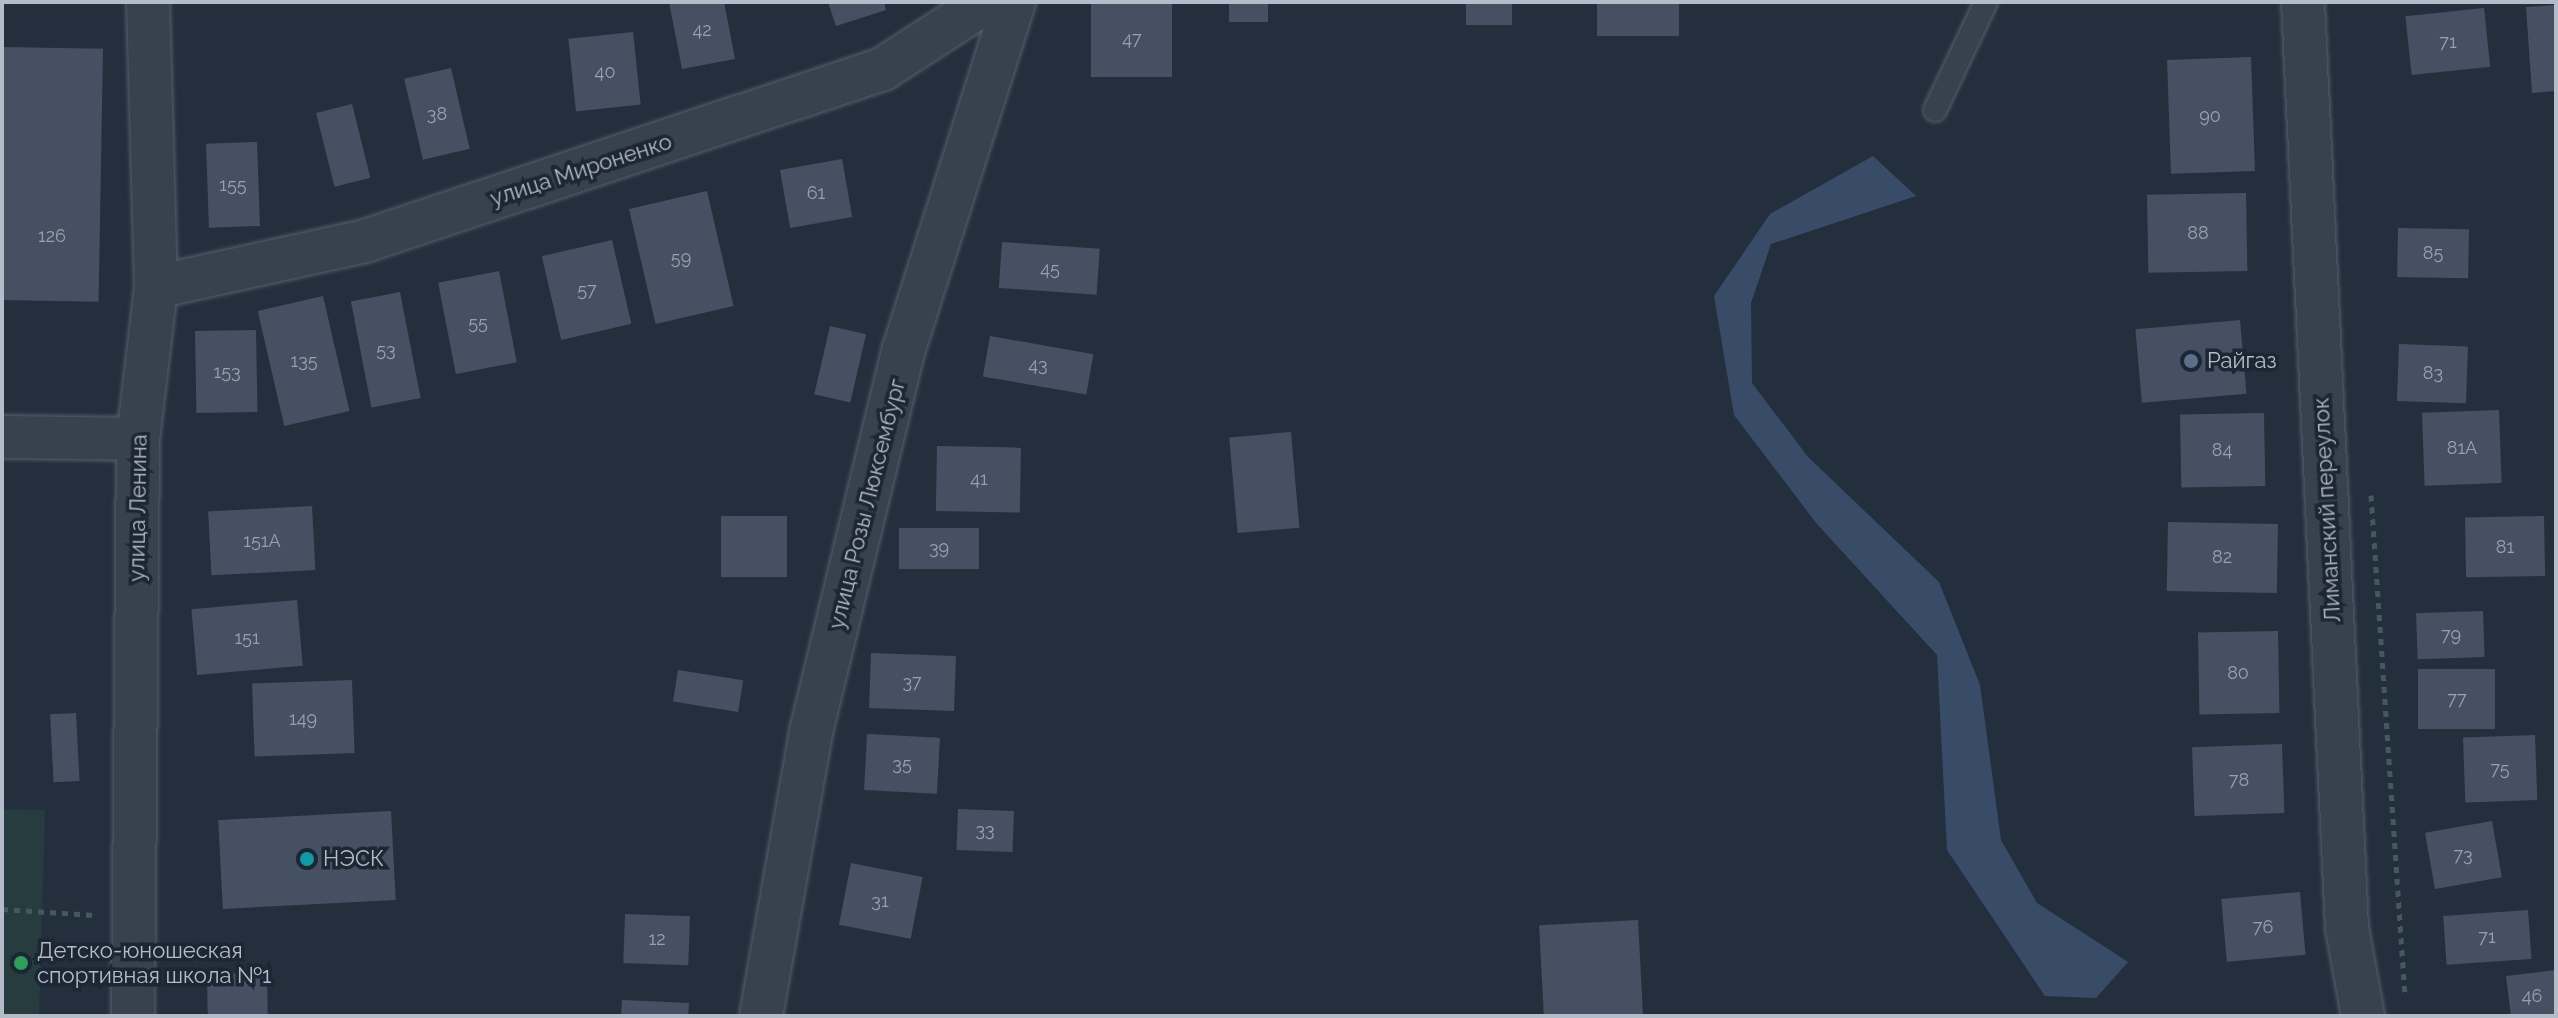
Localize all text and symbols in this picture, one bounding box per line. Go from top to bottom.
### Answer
house number: 42 [692,19,712,41]
house number: 47 [1122,28,1142,50]
house number: 71 [2439,31,2457,53]
house number: 40 [595,61,615,83]
house number: 38 [427,103,447,125]
house number: 90 [2199,105,2221,127]
street label: улица Мироненко [487,128,675,212]
house number: 155 [219,174,247,196]
house number: 61 [807,182,825,204]
house number: 88 [2187,222,2209,244]
house number: 126 [38,225,66,247]
house number: 85 [2423,242,2443,264]
house number: 59 [671,247,691,269]
house number: 45 [1040,258,1060,280]
house number: 57 [577,279,597,301]
house number: 55 [468,312,488,334]
house number: 53 [376,339,396,361]
place label: Райгаз [2207,348,2277,374]
house number: 135 [290,350,318,372]
marker: Райгаз [2182,352,2200,370]
house number: 43 [1028,354,1048,376]
house number: 153 [213,361,241,383]
house number: 83 [2423,362,2443,384]
street label: улица Розы Люксембург [823,376,911,632]
street label: Лиманский переулок [2308,397,2346,623]
street label: улица Ленина [124,434,152,582]
house number: 81А [2447,437,2477,459]
house number: 84 [2212,439,2232,461]
house number: 41 [970,468,988,490]
house number: 151А [243,530,281,552]
house number: 81 [2496,536,2514,558]
house number: 39 [929,537,949,559]
house number: 82 [2212,546,2232,568]
house number: 79 [2441,624,2461,646]
house number: 151 [234,627,260,649]
house number: 80 [2227,662,2249,684]
house number: 37 [902,671,922,693]
house number: 77 [2447,688,2467,710]
house number: 149 [289,708,317,730]
house number: 35 [892,753,912,775]
house number: 75 [2490,758,2510,780]
house number: 78 [2229,769,2249,791]
house number: 33 [975,819,995,841]
house number: 73 [2453,844,2473,866]
place label: НЭСК [323,846,384,872]
marker: НЭСК [298,850,316,868]
house number: 31 [871,890,889,912]
house number: 76 [2253,916,2273,938]
house number: 71 [2478,926,2496,948]
house number: 12 [648,928,666,950]
place label: Детско-юношеская спортивная школа №1 [37,937,271,988]
marker: Детско-юношеская спортивная школа №1 [12,954,30,972]
house number: 46 [2522,985,2542,1007]

